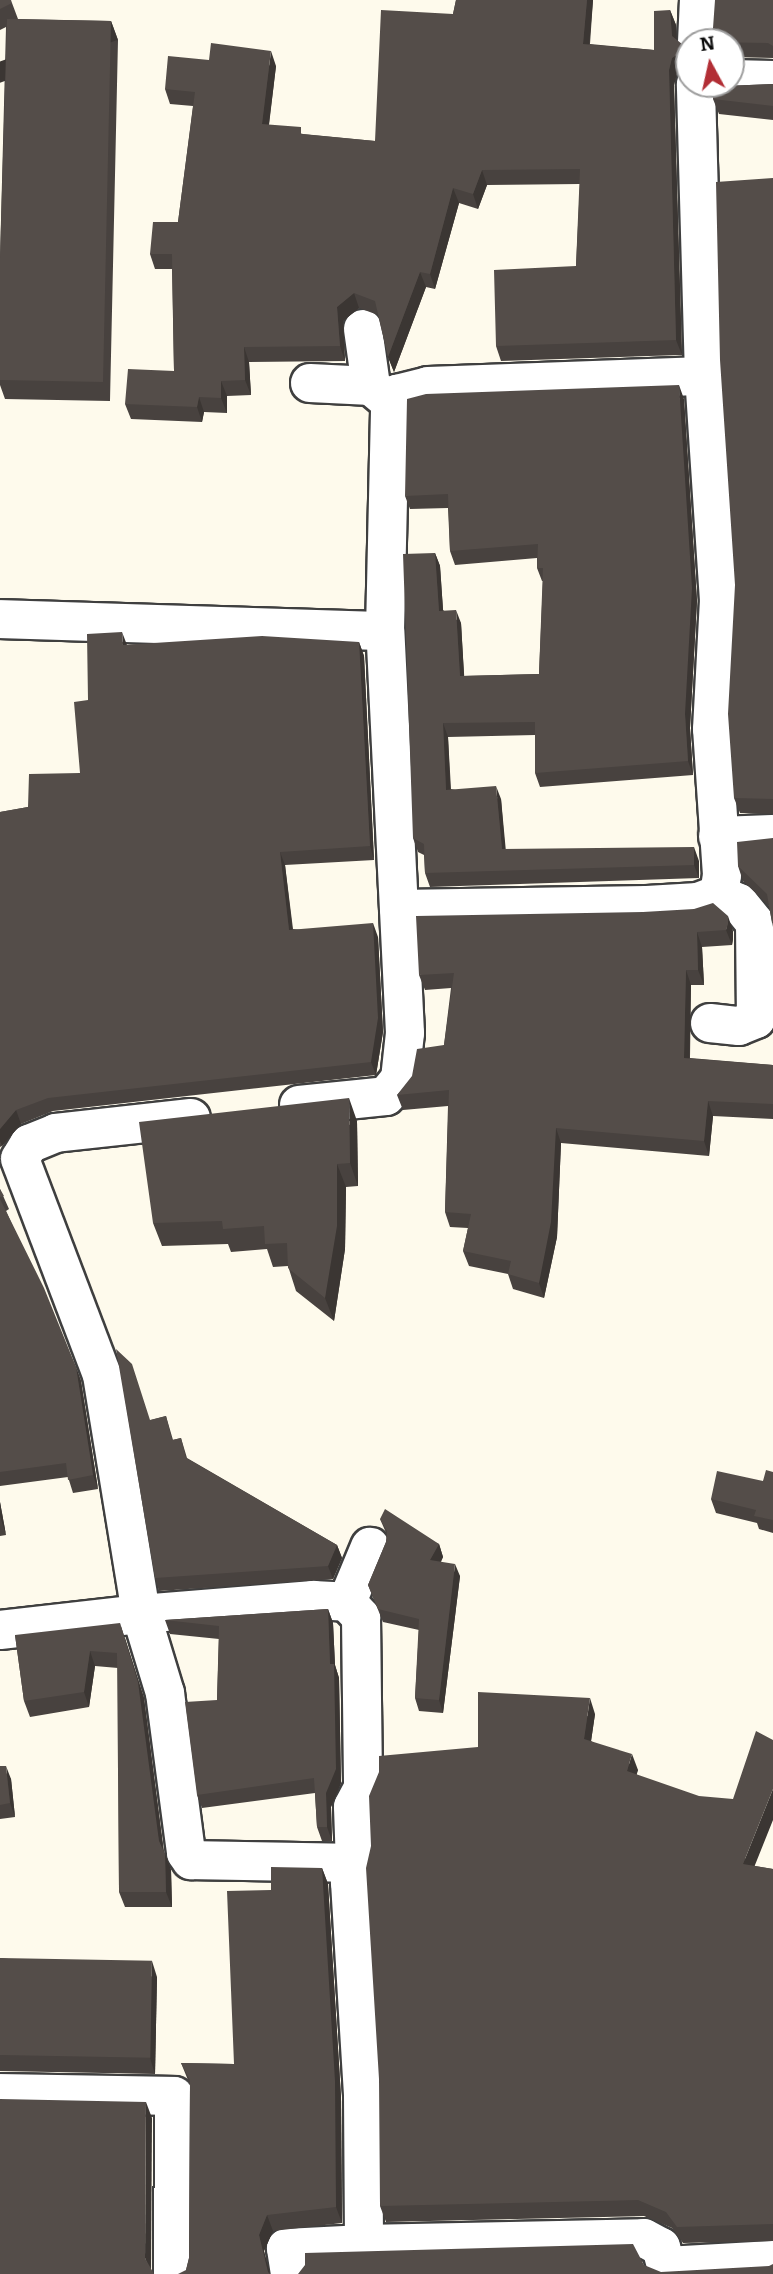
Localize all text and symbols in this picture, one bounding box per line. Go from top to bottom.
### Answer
north arrow [675,28,745,98]
text: N [698,31,716,56]

